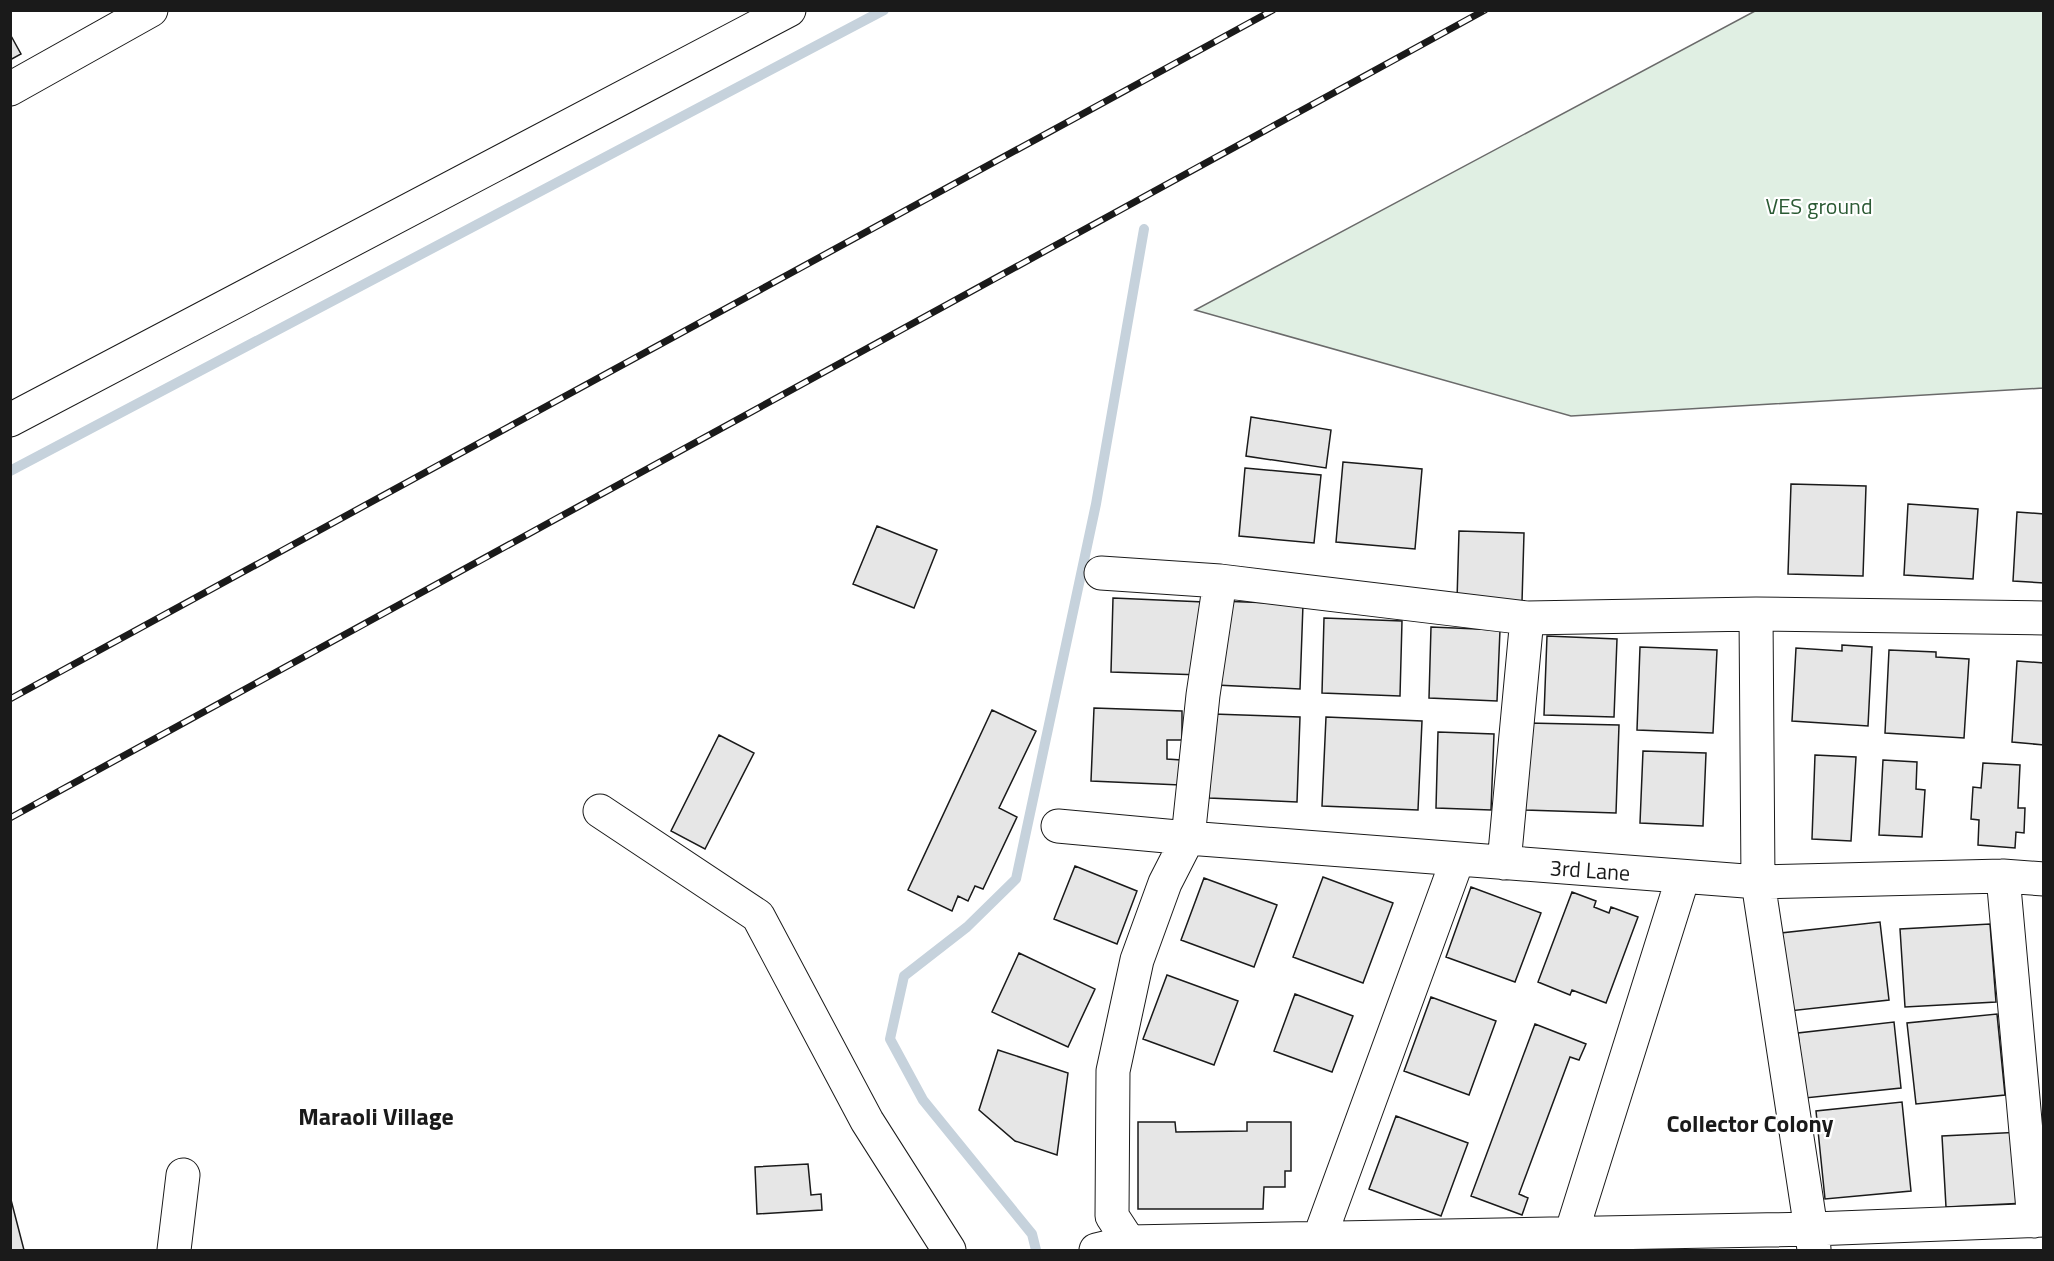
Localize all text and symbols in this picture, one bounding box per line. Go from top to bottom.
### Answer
park label: VES ground [1765,189,1873,223]
street label: 3rd Lane [1549,850,1631,890]
district label: Maraoli Village [298,1098,454,1134]
district label: Collector Colony [1666,1105,1834,1141]

